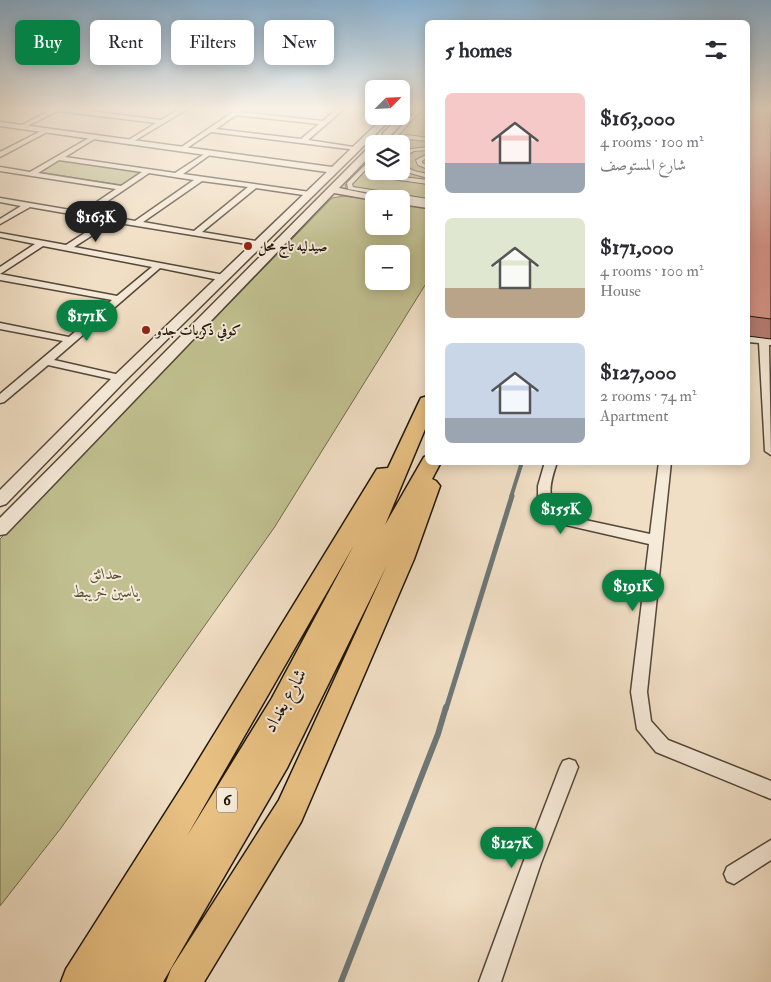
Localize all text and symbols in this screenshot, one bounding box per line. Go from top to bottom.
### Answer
chip: Buy [15,20,80,65]
chip: Rent [90,20,161,65]
chip: Filters [171,20,254,65]
chip: New [264,20,334,65]
icon: filters [702,36,730,64]
text: 5 homes [445,37,512,64]
north arrow [365,80,410,125]
map controls [365,80,410,290]
text: $163,000 [600,105,675,132]
icon: home [485,113,545,173]
text: 4 rooms · 100 m² [600,132,703,152]
button: layers [365,135,410,180]
text: شارع المستوصف [600,155,686,175]
button: + [365,190,410,235]
pin: $163K [61,200,131,243]
text: $163K [76,207,116,227]
text: $171,000 [600,234,674,261]
place label: صيدليه تاج محل [258,238,327,259]
icon: home [485,238,545,298]
marker: صيدليه تاج محل [242,240,254,252]
button: − [365,245,410,290]
text: 4 rooms · 100 m² [600,261,703,281]
text: House [600,281,641,301]
pin: $171K [52,300,122,342]
text: $171K [67,306,107,326]
place label: كوفي ذكريات جدو [154,322,241,342]
marker: كوفي ذكريات جدو [140,324,152,336]
text: $127,000 [600,359,676,386]
icon: home [485,363,545,423]
text: 2 rooms · 74 m² [600,386,696,406]
text: Apartment [600,406,668,426]
pin: $155K [526,492,596,535]
text: $155K [541,499,581,519]
park label: حدائق ياسين خريبط [73,564,141,602]
pin: $191K [598,570,668,612]
text: $191K [613,576,653,596]
street label: شارع بغداد [258,664,315,738]
road number: 6 [217,788,237,812]
pin: $127K [477,826,547,869]
text: $127K [491,833,533,853]

